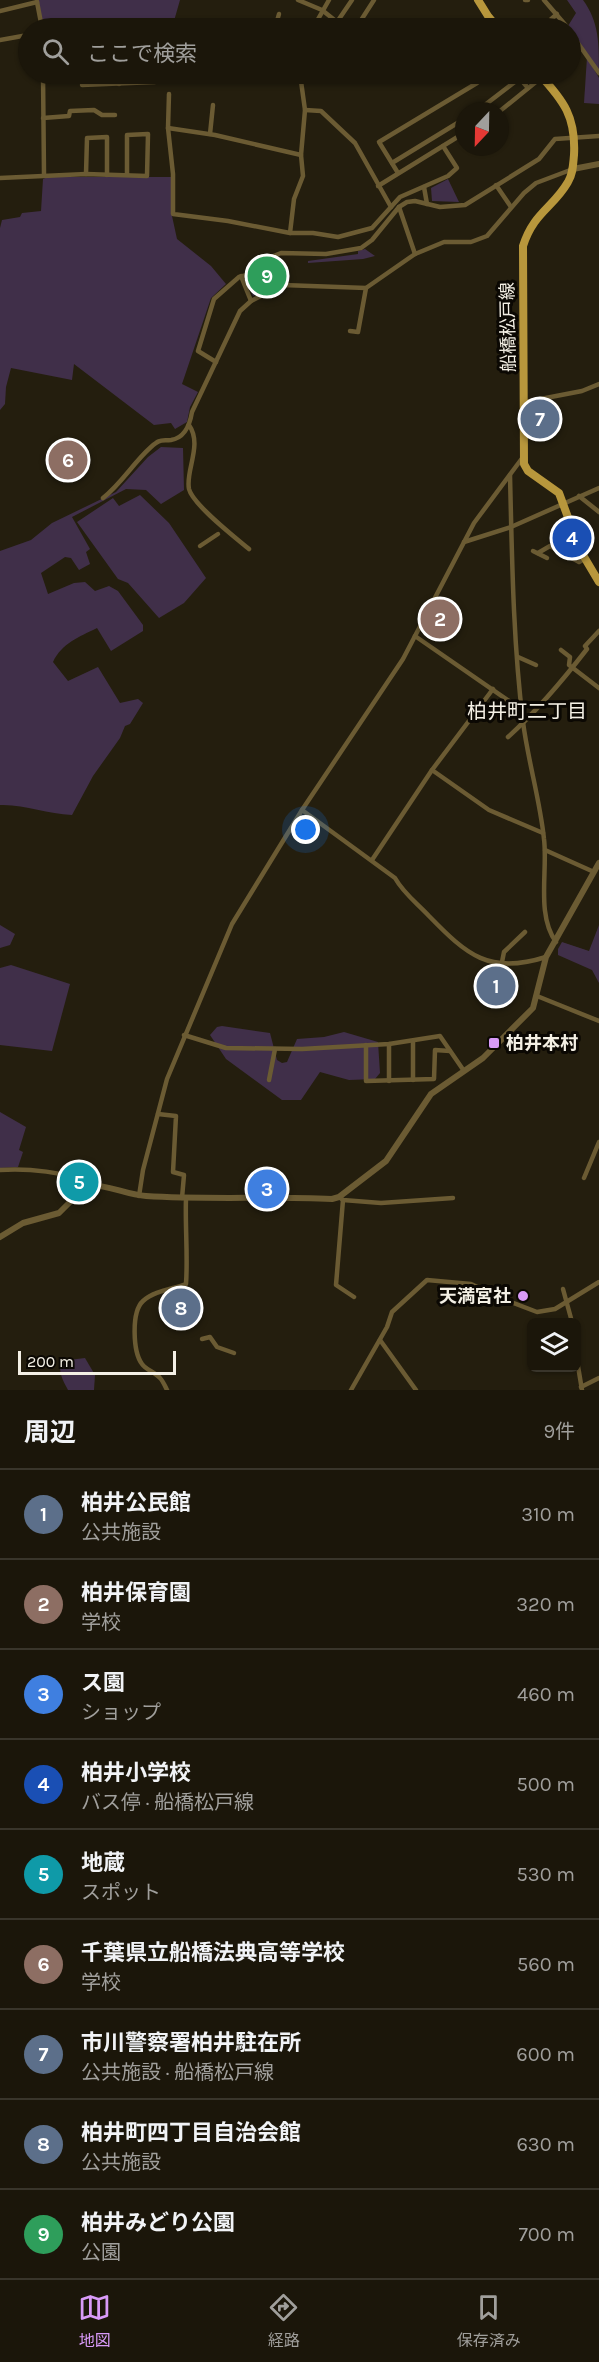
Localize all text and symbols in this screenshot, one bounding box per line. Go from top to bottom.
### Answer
search box [18,18,581,84]
icon: search [39,35,72,68]
text: ここで検索 [87,41,197,67]
north arrow [455,102,509,156]
pin: 9 [248,254,286,298]
street label: 船橋松戸線 [496,282,520,372]
pin: 7 [520,396,560,442]
pin: 6 [48,438,88,482]
pin: 4 [552,516,592,560]
pin: 2 [420,596,460,642]
district label: 柏井町二丁目 [467,700,587,723]
your location [291,815,320,844]
pin: 1 [476,964,516,1008]
place label: 柏井本村 [506,1032,578,1054]
marker: 柏井本村 [487,1036,501,1050]
pin: 5 [60,1160,98,1204]
pin: 3 [248,1166,286,1212]
place label: 天満宮社 [439,1285,511,1307]
pin: 8 [162,1286,201,1330]
marker: 天満宮社 [516,1289,530,1303]
map controls [527,1318,581,1372]
button: layers [527,1318,581,1372]
scale bar [18,1348,176,1376]
text: 200 m [27,1352,74,1371]
text: 周辺 [24,1417,76,1448]
text: 9件 [543,1420,575,1443]
text: 柏井公民館 [81,1490,191,1516]
text: 1 [40,1503,47,1526]
text: 310 m [521,1503,575,1526]
text: 公共施設 [81,1521,161,1544]
text: 柏井保育園 [81,1580,191,1606]
text: 2 [37,1593,50,1616]
text: 320 m [516,1593,575,1616]
text: 学校 [81,1611,121,1634]
text: ス園 [81,1670,125,1696]
text: 3 [37,1683,50,1706]
text: 460 m [517,1683,575,1706]
text: ショップ [81,1701,161,1724]
text: 柏井小学校 [81,1760,191,1786]
text: 4 [38,1773,49,1796]
text: 500 m [517,1773,575,1796]
text: バス停 · 船橋松戸線 [81,1791,254,1814]
text: 地蔵 [81,1850,125,1876]
text: 5 [38,1863,49,1886]
text: 530 m [517,1863,575,1886]
text: スポット [81,1881,161,1904]
text: 千葉県立船橋法典高等学校 [81,1940,345,1966]
text: 6 [37,1953,50,1976]
text: 560 m [517,1953,575,1976]
text: 学校 [81,1971,121,1994]
text: 市川警察署柏井駐在所 [81,2030,301,2056]
text: 7 [39,2043,48,2066]
text: 600 m [516,2043,575,2066]
text: 公共施設 · 船橋松戸線 [81,2061,274,2084]
text: 柏井町四丁目自治会館 [81,2120,301,2146]
text: 8 [37,2133,50,2156]
text: 630 m [516,2133,575,2156]
text: 公共施設 [81,2151,161,2174]
text: 柏井みどり公園 [81,2210,235,2236]
text: 9 [37,2223,50,2246]
text: 700 m [518,2223,575,2246]
text: 公園 [81,2241,121,2264]
tab: 地図 [78,2291,111,2351]
tab: 経路 [267,2291,300,2351]
tab: 保存済み [457,2291,521,2351]

